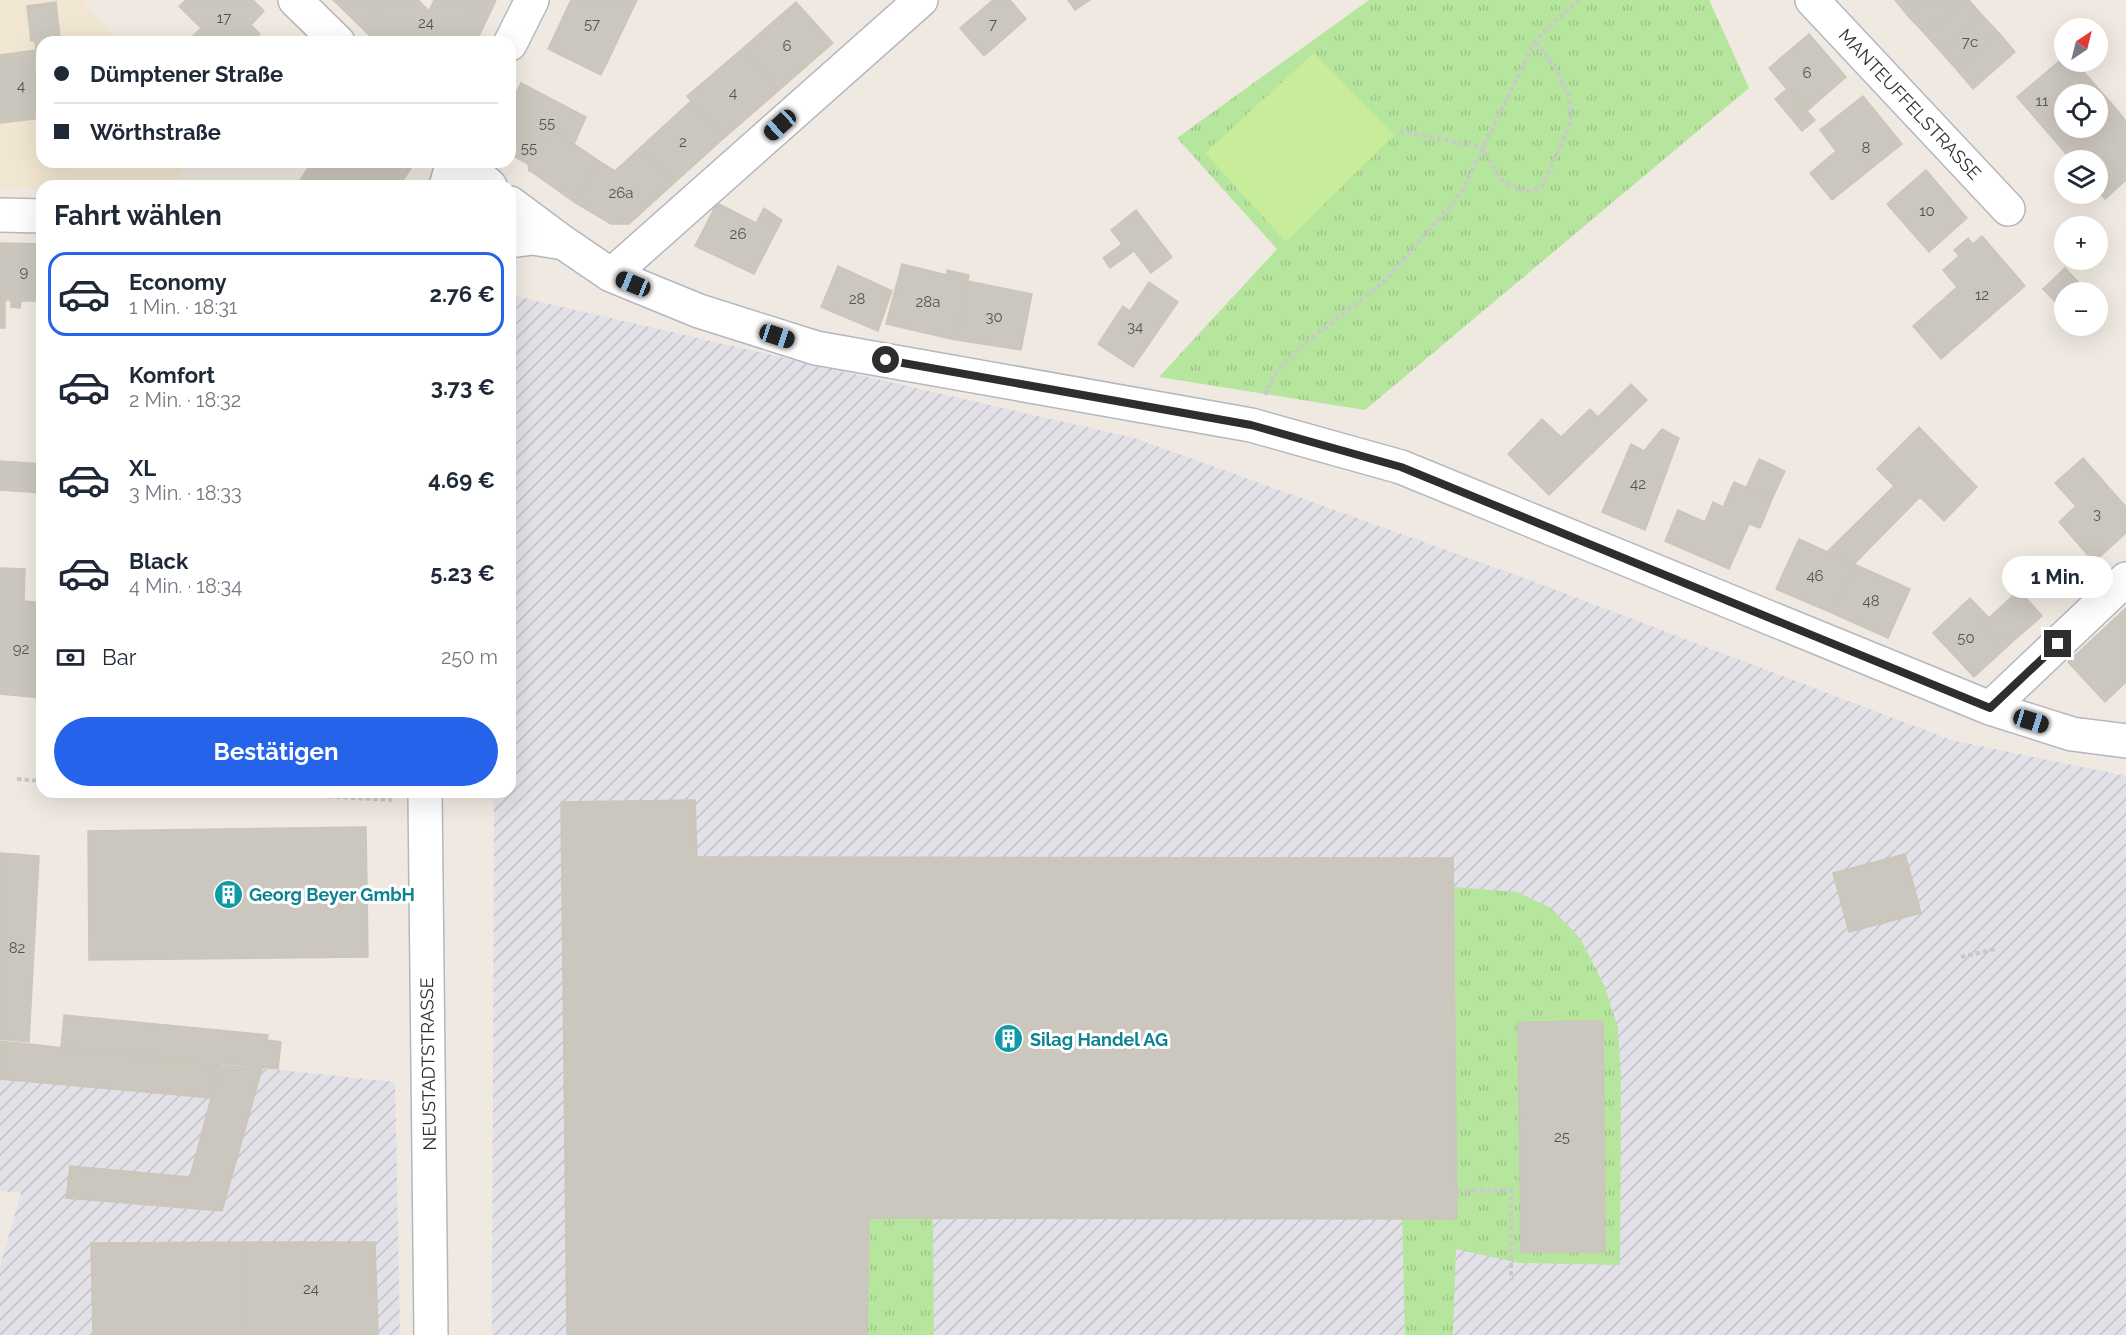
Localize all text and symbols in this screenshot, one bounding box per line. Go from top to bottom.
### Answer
house number: 17 [217,9,231,27]
house number: 24 [418,14,434,32]
house number: 57 [584,15,600,33]
house number: 7 [989,15,997,33]
north arrow [2054,18,2108,72]
map controls [2054,18,2108,336]
street label: MANTEUFFELSTRASSE [1835,24,1985,184]
house number: 7c [1962,33,1978,51]
house number: 6 [782,37,792,55]
text: Dümptener Straße [90,61,283,87]
house number: 6 [1802,64,1812,82]
house number: 4 [17,77,25,95]
house number: 4 [729,84,737,102]
button: locate [2054,84,2108,138]
house number: 11 [2036,92,2049,110]
car [761,106,799,144]
house number: 55 [539,114,555,132]
text: Wörthstraße [90,119,221,145]
house number: 2 [679,133,687,151]
house number: 55 [521,139,537,157]
house number: 8 [1862,139,1871,157]
button: layers [2054,150,2108,204]
house number: 26a [608,184,634,202]
text: Fahrt wählen [54,200,222,231]
house number: 10 [1919,202,1935,220]
button: + [2054,216,2108,270]
house number: 26 [730,225,746,243]
house number: 9 [20,263,29,281]
icon: car [57,267,111,321]
text: Economy [129,269,227,295]
car [613,269,653,299]
text: 2.76 € [430,281,495,307]
button: − [2054,282,2108,336]
house number: 12 [1975,286,1989,304]
house number: 28 [849,290,865,308]
house number: 28a [916,293,940,311]
text: 1 Min. · 18:31 [129,295,237,319]
house number: 30 [985,308,1003,326]
house number: 34 [1127,318,1143,336]
car [757,322,797,350]
route start [872,346,899,373]
icon: car [57,360,111,414]
text: Komfort [129,362,215,388]
text: 3.73 € [431,374,495,400]
text: 2 Min. · 18:32 [129,388,241,412]
icon: car [57,453,111,507]
text: XL [129,455,156,481]
text: 4.69 € [428,467,495,493]
house number: 42 [1630,475,1646,493]
text: 3 Min. · 18:33 [129,481,242,505]
house number: 3 [2093,505,2101,523]
icon: car [57,546,111,600]
text: Black [129,548,188,574]
callout: 1 Min. [2002,557,2114,599]
text: 5.23 € [430,560,495,586]
text: 1 Min. [2031,565,2084,589]
house number: 46 [1806,567,1824,585]
text: 4 Min. · 18:34 [129,574,242,598]
house number: 48 [1862,592,1880,610]
house number: 50 [1957,629,1975,647]
route end [2044,630,2071,657]
house number: 92 [13,640,29,658]
icon: cash [54,641,87,674]
text: Bar [102,644,136,670]
text: 250 m [441,645,498,669]
car [2011,707,2051,735]
button: Bestätigen [54,717,498,786]
building icon: Georg Beyer GmbH [212,878,244,910]
place label: Georg Beyer GmbH [249,884,415,905]
house number: 82 [9,939,26,957]
street label: NEUSTADTSTRASSE [416,977,440,1151]
building icon: Silag Handel AG [993,1023,1025,1055]
place label: Silag Handel AG [1030,1029,1168,1050]
house number: 25 [1554,1128,1570,1146]
house number: 24 [303,1280,319,1298]

